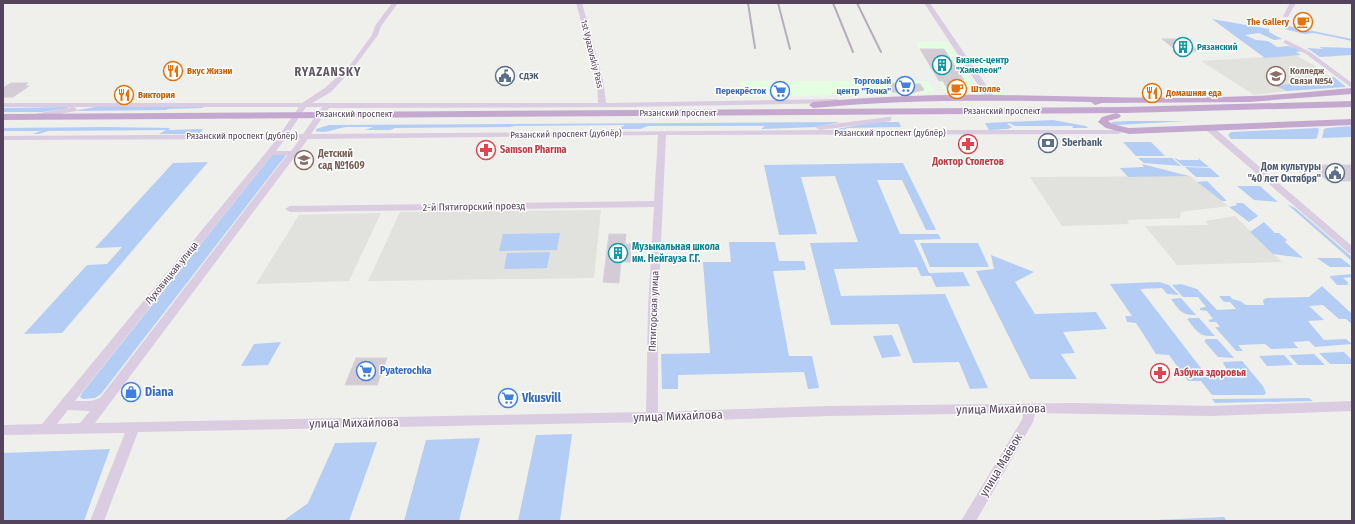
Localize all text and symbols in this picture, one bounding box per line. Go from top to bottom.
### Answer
cafe icon: The Gallery [1292,11,1314,33]
place label: The Gallery [1247,17,1290,27]
street label: 1st Vyazovskiy Pass [579,19,605,89]
building icon: Рязанский [1172,36,1194,58]
place label: Рязанский [1197,42,1238,52]
building icon: Бизнес-центр "Хамелеон" [931,54,953,76]
place label: Бизнес-центр "Хамелеон" [956,55,1009,75]
restaurant icon: Вкус Жизни [162,60,184,82]
district label: RYAZANSKY [294,65,362,79]
public building icon: СДЭК [494,65,516,87]
school or university icon: Колледж Связи №54 [1265,65,1287,87]
place label: Вкус Жизни [187,66,233,76]
place label: Колледж Связи №54 [1290,66,1333,86]
place label: СДЭК [519,71,539,81]
supermarket icon: Торговый центр "Точка" [894,75,916,97]
place label: Торговый центр "Точка" [837,76,891,96]
cafe icon: Штолле [946,78,968,100]
supermarket icon: Перекрёсток [769,80,791,102]
restaurant icon: Домашняя еда [1141,82,1163,104]
restaurant icon: Виктория [113,84,135,106]
place label: Штолле [971,84,1001,94]
place label: Перекрёсток [716,86,766,96]
place label: Домашняя еда [1165,88,1222,98]
place label: Виктория [138,90,176,100]
street label: Рязанский проспект [963,106,1041,116]
street label: Рязанский проспект [639,108,717,118]
street label: Рязанский проспект [315,109,393,119]
street label: Рязанский проспект (дублёр) [510,128,622,140]
street label: Рязанский проспект (дублёр) [834,128,946,138]
street label: Рязанский проспект (дублёр) [186,131,298,141]
bank icon: Sberbank [1037,132,1059,154]
pharmacy icon: Доктор Столетов [957,133,979,155]
place label: Sberbank [1062,137,1103,149]
pharmacy icon: Samson Pharma [475,139,497,161]
place label: Samson Pharma [500,144,567,156]
place label: Детский сад №1609 [317,148,365,172]
school or university icon: Детский сад №1609 [293,149,315,171]
place label: Доктор Столетов [931,156,1004,168]
place label: Дом культуры "40 лет Октября" [1248,161,1321,185]
public building icon: Дом культуры "40 лет Октября" [1324,162,1346,184]
street label: 2-й Пятигорский проезд [423,200,525,214]
street label: Луховицкая улица [143,239,201,307]
place label: Музыкальная школа им. Нейгауза Г.Г. [632,241,720,265]
building icon: Музыкальная школа им. Нейгауза Г.Г. [607,242,629,264]
street label: Пятигорская улица [647,270,661,352]
supermarket icon: Pyaterochka [355,360,377,382]
pharmacy icon: Азбука здоровья [1149,362,1171,384]
place label: Pyaterochka [380,365,432,377]
place label: Азбука здоровья [1173,367,1246,379]
shop icon: Diana [120,381,142,403]
place label: Diana [145,385,174,399]
supermarket icon: Vkusvill [497,387,519,409]
place label: Vkusvill [521,391,562,405]
street label: улица Михайлова [956,401,1046,417]
street label: улица Михайлова [633,407,723,425]
street label: улица Михайлова [309,415,399,431]
street label: улица Маёвок [977,431,1026,499]

